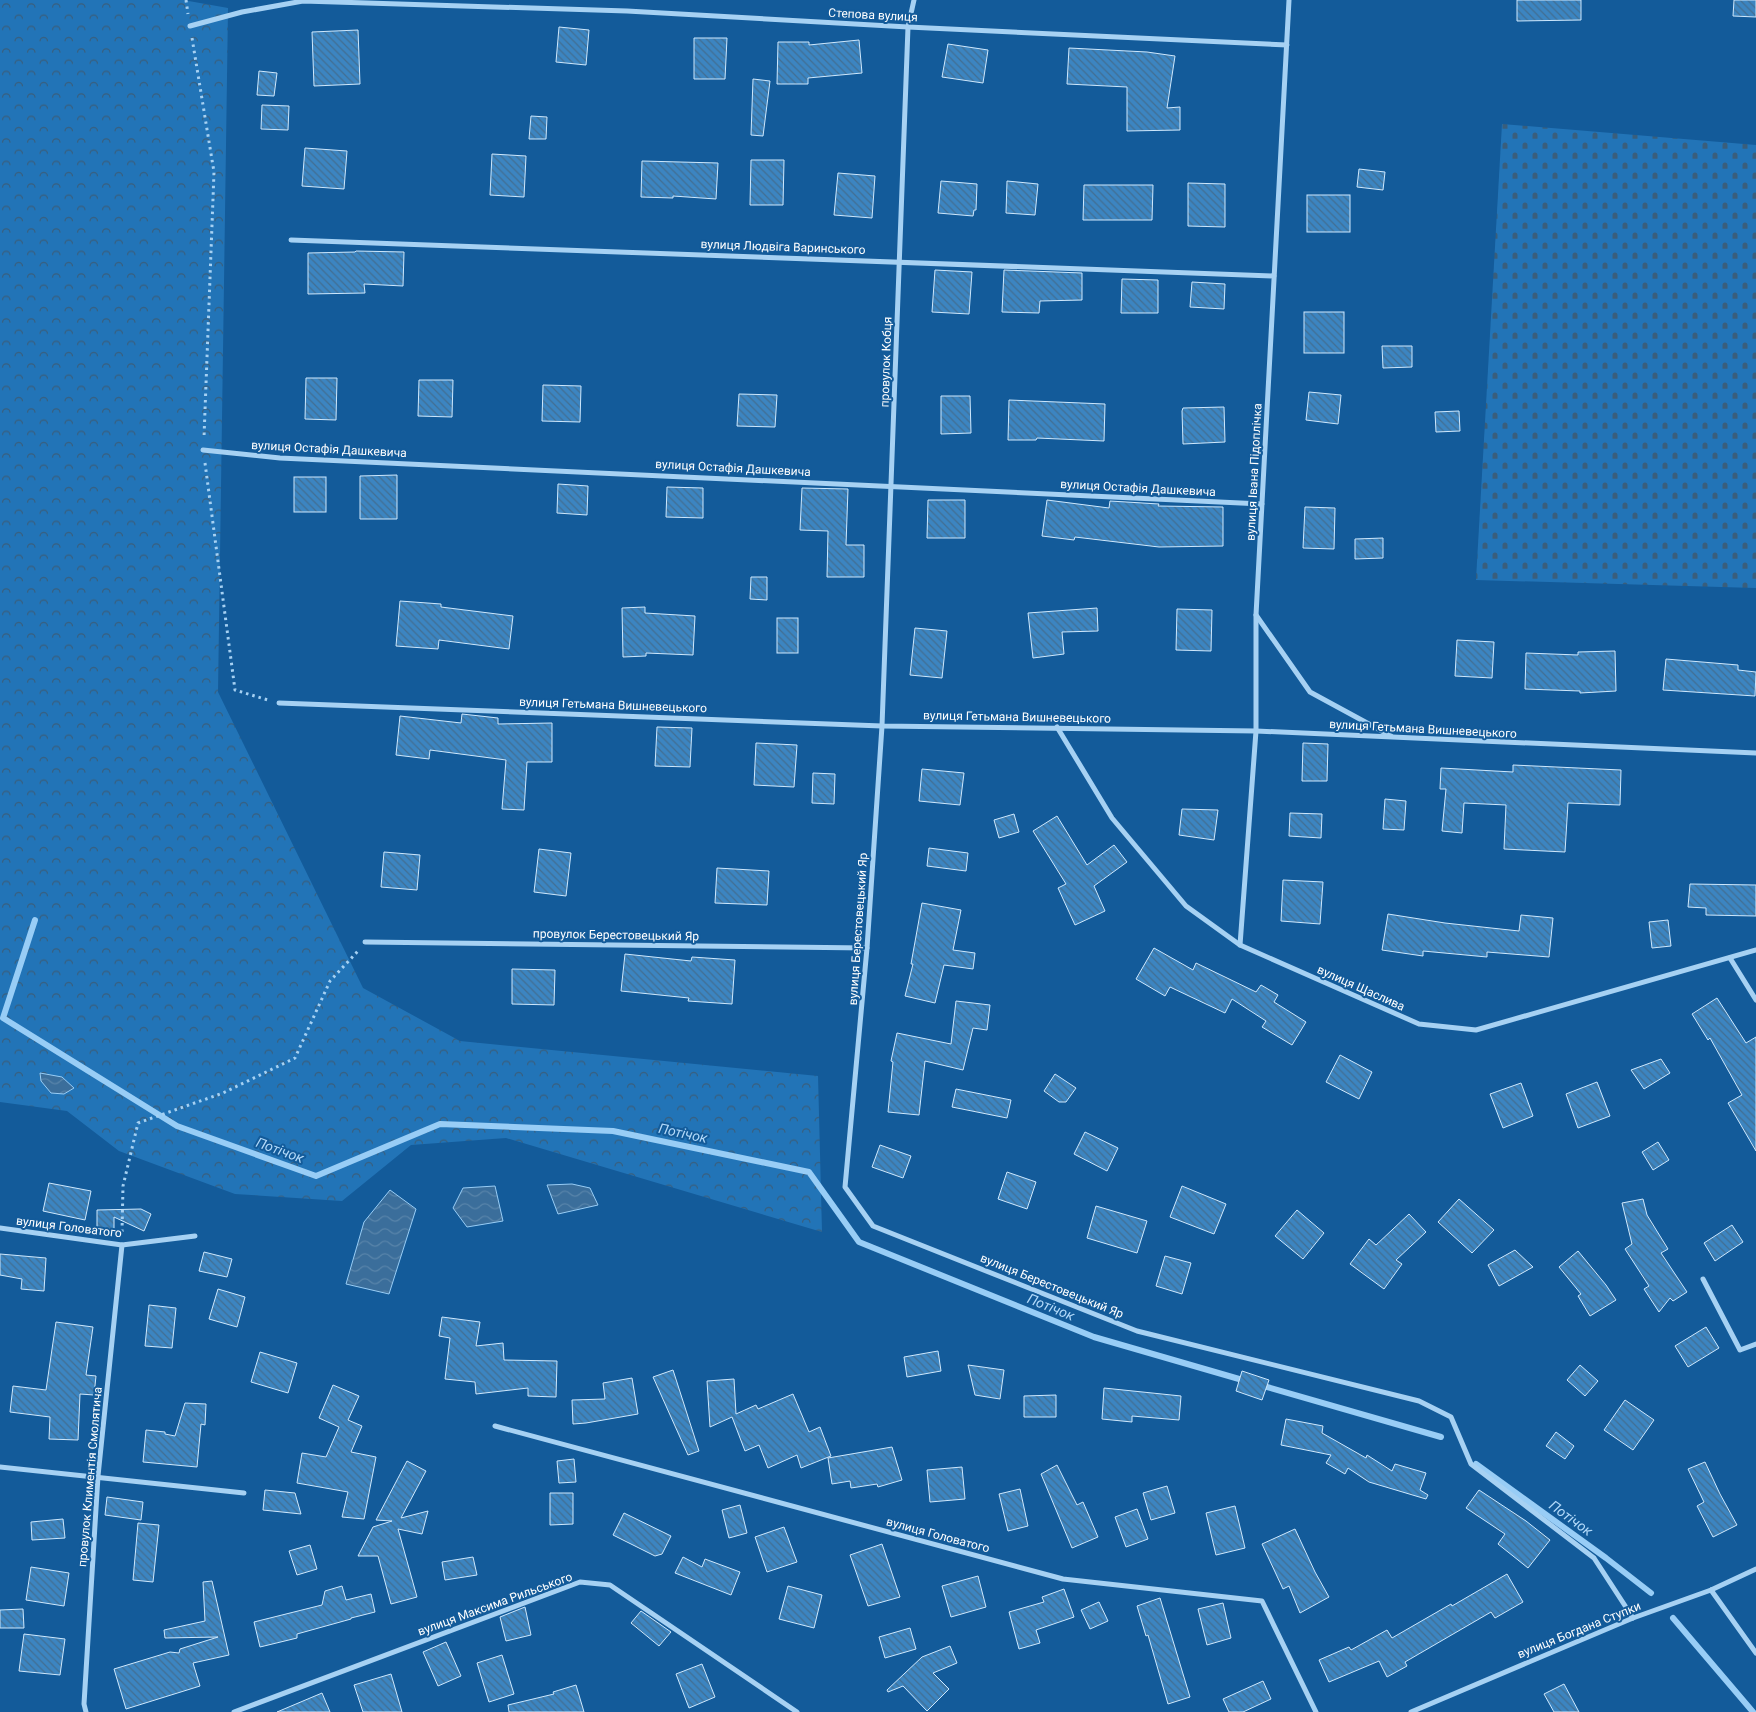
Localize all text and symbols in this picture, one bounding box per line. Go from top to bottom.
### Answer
street label: Степова вулиця [828,6,918,24]
street label: вулиця Людвіга Варинського [700,237,866,257]
street label: провулок Кобця [877,316,895,408]
street label: вулиця Івана Підоплічка [1243,403,1265,541]
street label: вулиця Остафія Дашкевича [251,438,407,460]
street label: вулиця Остафія Дашкевича [655,457,811,479]
street label: вулиця Остафія Дашкевича [1060,477,1216,499]
street label: вулиця Гетьмана Вишневецького [519,695,707,715]
street label: вулиця Гетьмана Вишневецького [923,708,1111,726]
street label: вулиця Гетьмана Вишневецького [1329,717,1517,741]
street label: вулиця Берестовецький Яр [846,852,870,1006]
street label: провулок Берестовецький Яр [533,927,699,943]
street label: вулиця Щаслива [1315,962,1407,1014]
water label: Потічок [657,1120,710,1146]
water label: Потічок [254,1134,307,1166]
street label: вулиця Головатого [15,1214,123,1240]
street label: вулиця Берестовецький Яр [978,1251,1126,1321]
water label: Потічок [1025,1290,1078,1324]
street label: провулок Климентія Смолятича [75,1386,105,1568]
water label: Потічок [1546,1497,1596,1539]
street label: вулиця Головатого [885,1514,991,1556]
street label: вулиця Максима Рильського [416,1569,574,1639]
street label: вулиця Богдана Ступки [1515,1599,1643,1661]

